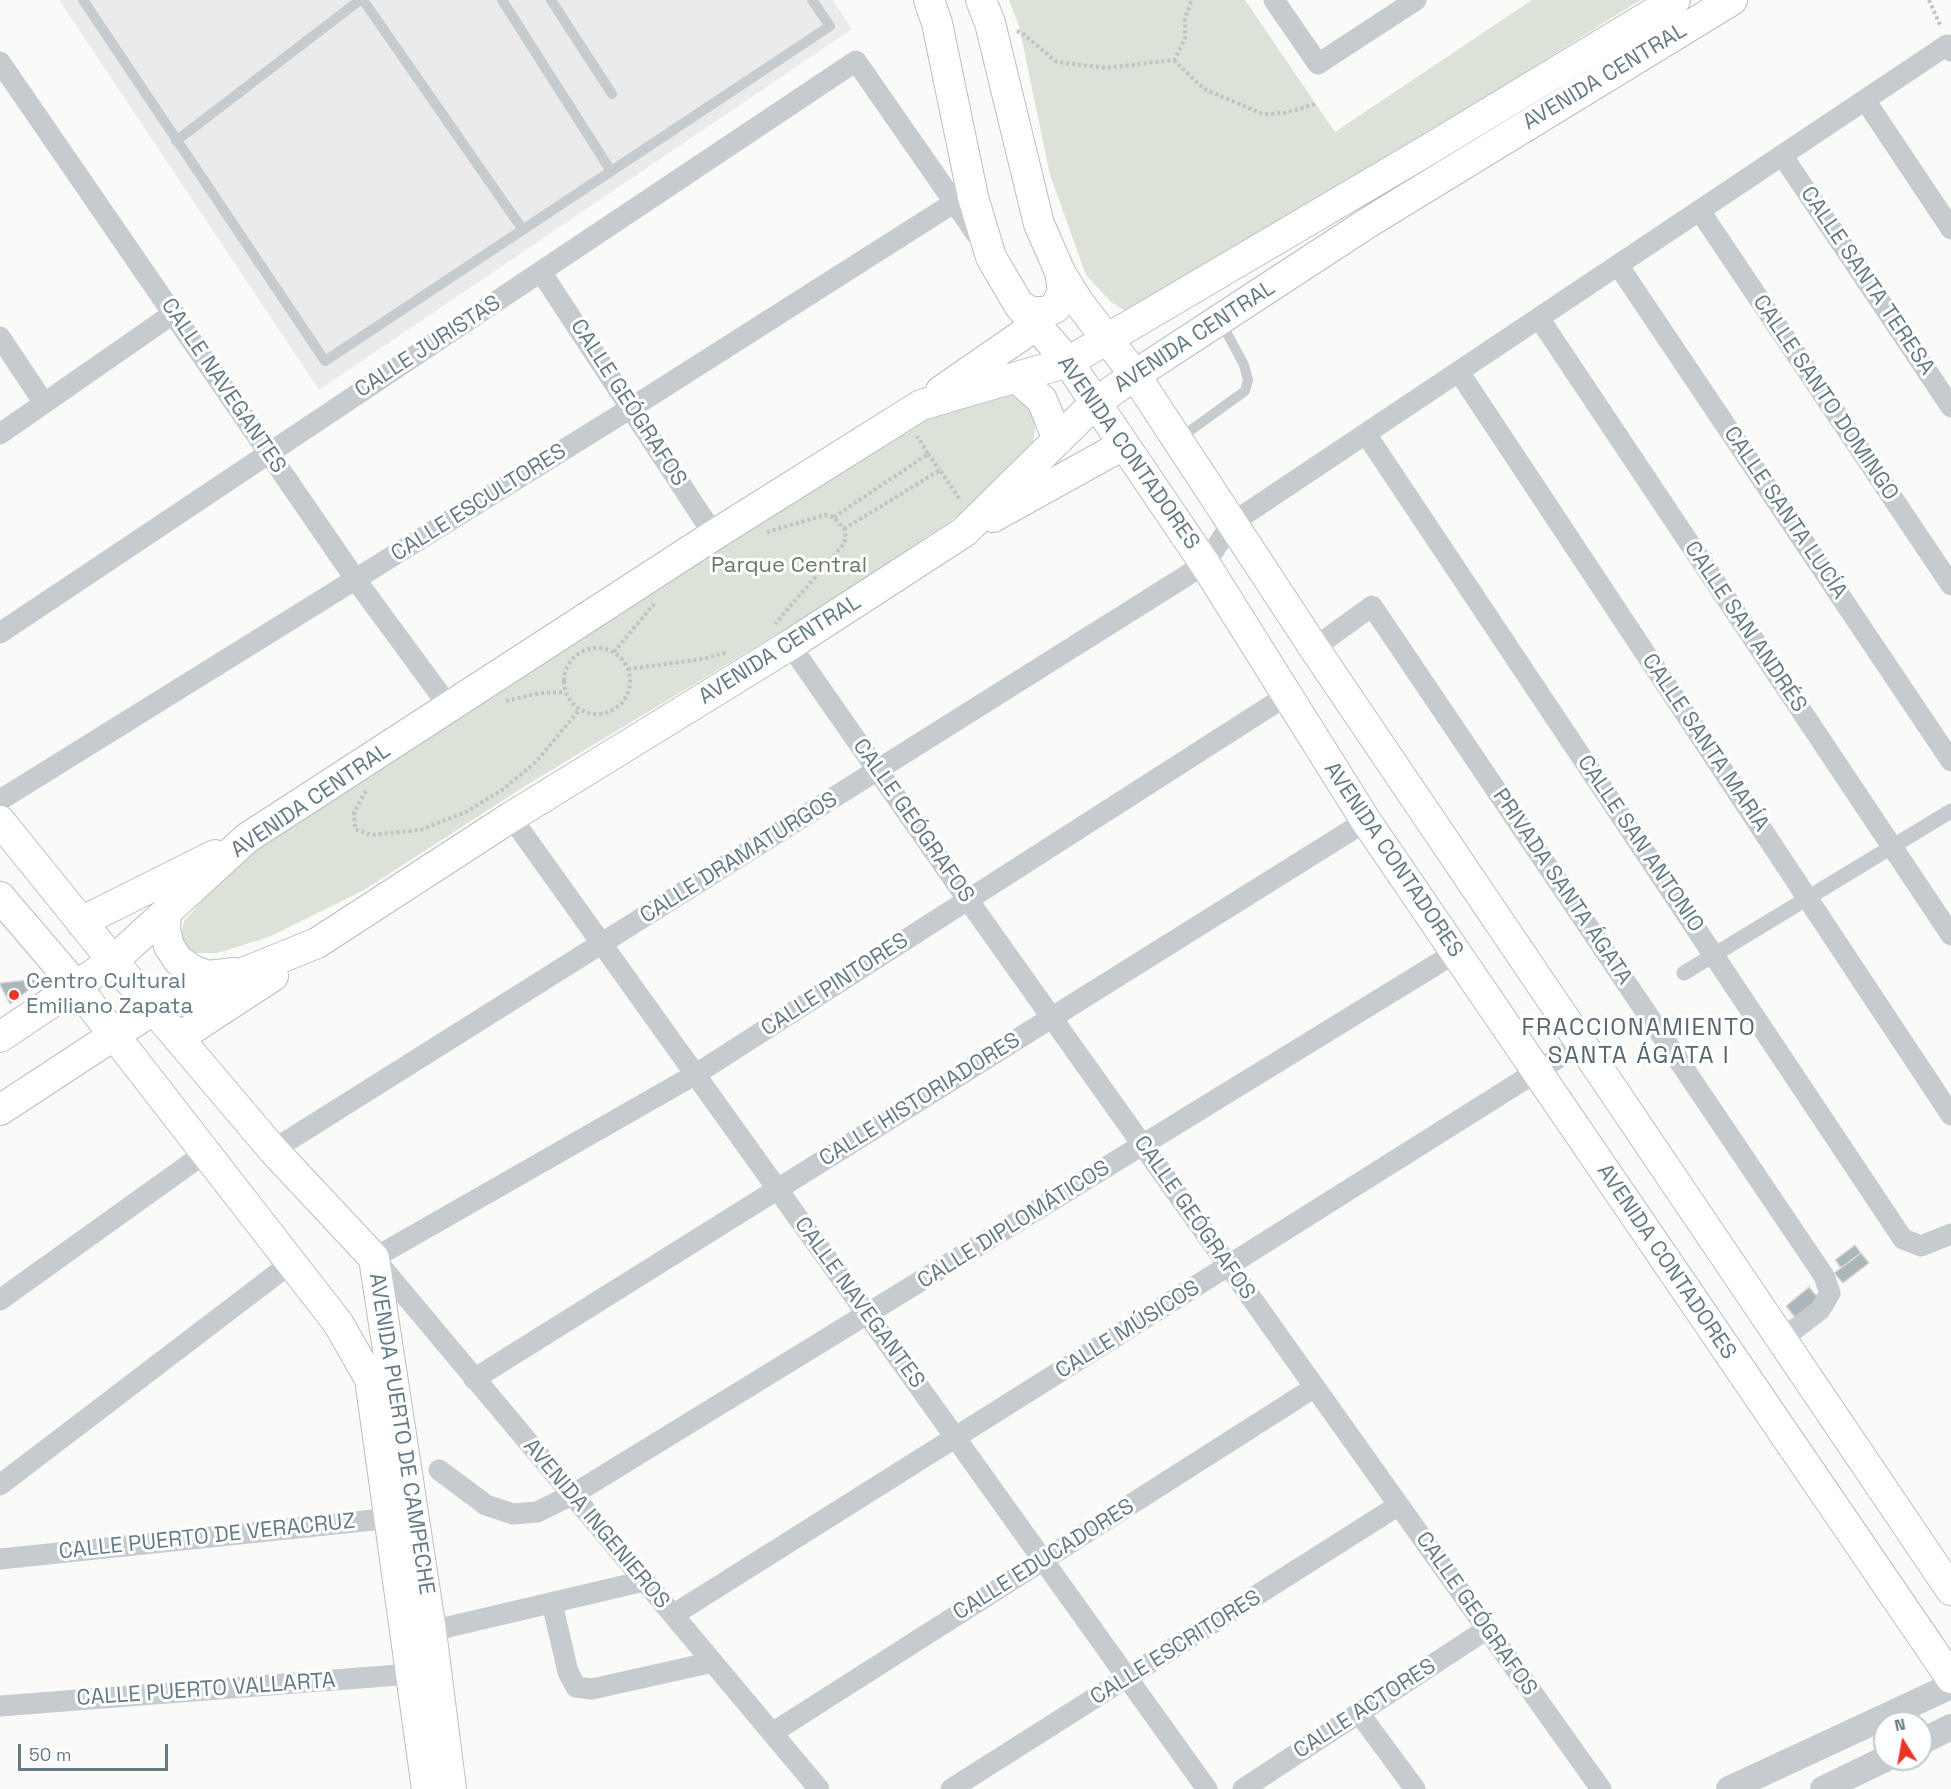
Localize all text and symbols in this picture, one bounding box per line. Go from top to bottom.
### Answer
street label: AVENIDA CENTRAL [1518,18,1692,136]
street label: CALLE SANTA TERESA [1794,182,1940,380]
street label: AVENIDA CENTRAL [1110,275,1280,399]
street label: CALLE JURISTAS [350,290,506,404]
street label: CALLE SANTO DOMINGO [1746,290,1904,506]
street label: CALLE NAVEGANTES [155,294,291,478]
street label: CALLE GEÓGRAFOS [564,315,692,491]
street label: AVENIDA CONTADORES [1051,351,1205,555]
street label: CALLE SANTA LUCÍA [1718,422,1852,604]
street label: CALLE ESCULTORES [387,438,571,568]
street label: CALLE SAN ANDRÉS [1678,537,1812,717]
park label: Parque Central [711,553,867,579]
street label: AVENIDA CENTRAL [694,589,866,711]
street label: CALLE SANTA MARÍA [1636,649,1774,837]
street label: CALLE GEÓGRAFOS [847,734,979,908]
street label: AVENIDA CENTRAL [226,738,396,864]
street label: CALLE SAN ANTONIO [1571,751,1709,937]
street label: AVENIDA CONTADORES [1318,757,1468,963]
street label: PRIVADA SANTA ÁGATA [1487,784,1637,990]
street label: CALLE DRAMATURGOS [635,786,843,930]
street label: CALLE PINTORES [757,928,913,1042]
place label: Centro Cultural Emiliano Zapata [26,969,193,1020]
marker: Centro Cultural Emiliano Zapata [7,988,21,1002]
district label: FRACCIONAMIENTO SANTA ÁGATA I [1522,1014,1756,1070]
street label: CALLE HISTORIADORES [815,1027,1025,1173]
street label: CALLE GEÓGRAFOS [1128,1131,1260,1305]
street label: CALLE DIPLOMÁTICOS [913,1155,1115,1295]
street label: AVENIDA CONTADORES [1591,1159,1741,1365]
street label: CALLE NAVEGANTES [788,1212,930,1394]
street label: AVENIDA PUERTO DE CAMPECHE [363,1271,439,1597]
street label: CALLE MÚSICOS [1051,1275,1205,1385]
street label: AVENIDA INGENIEROS [517,1434,675,1614]
street label: CALLE EDUCADORES [949,1494,1139,1626]
street label: CALLE PUERTO DE VERACRUZ [57,1508,357,1566]
street label: CALLE GEÓGRAFOS [1410,1527,1542,1701]
street label: CALLE ESCRITORES [1086,1585,1266,1711]
street label: CALLE ACTORES [1289,1653,1441,1765]
street label: CALLE PUERTO VALLARTA [76,1668,336,1712]
north arrow [1873,1711,1933,1771]
text: N [1893,1713,1907,1736]
scale bar [21,1732,171,1770]
text: 50 m [29,1743,71,1766]

